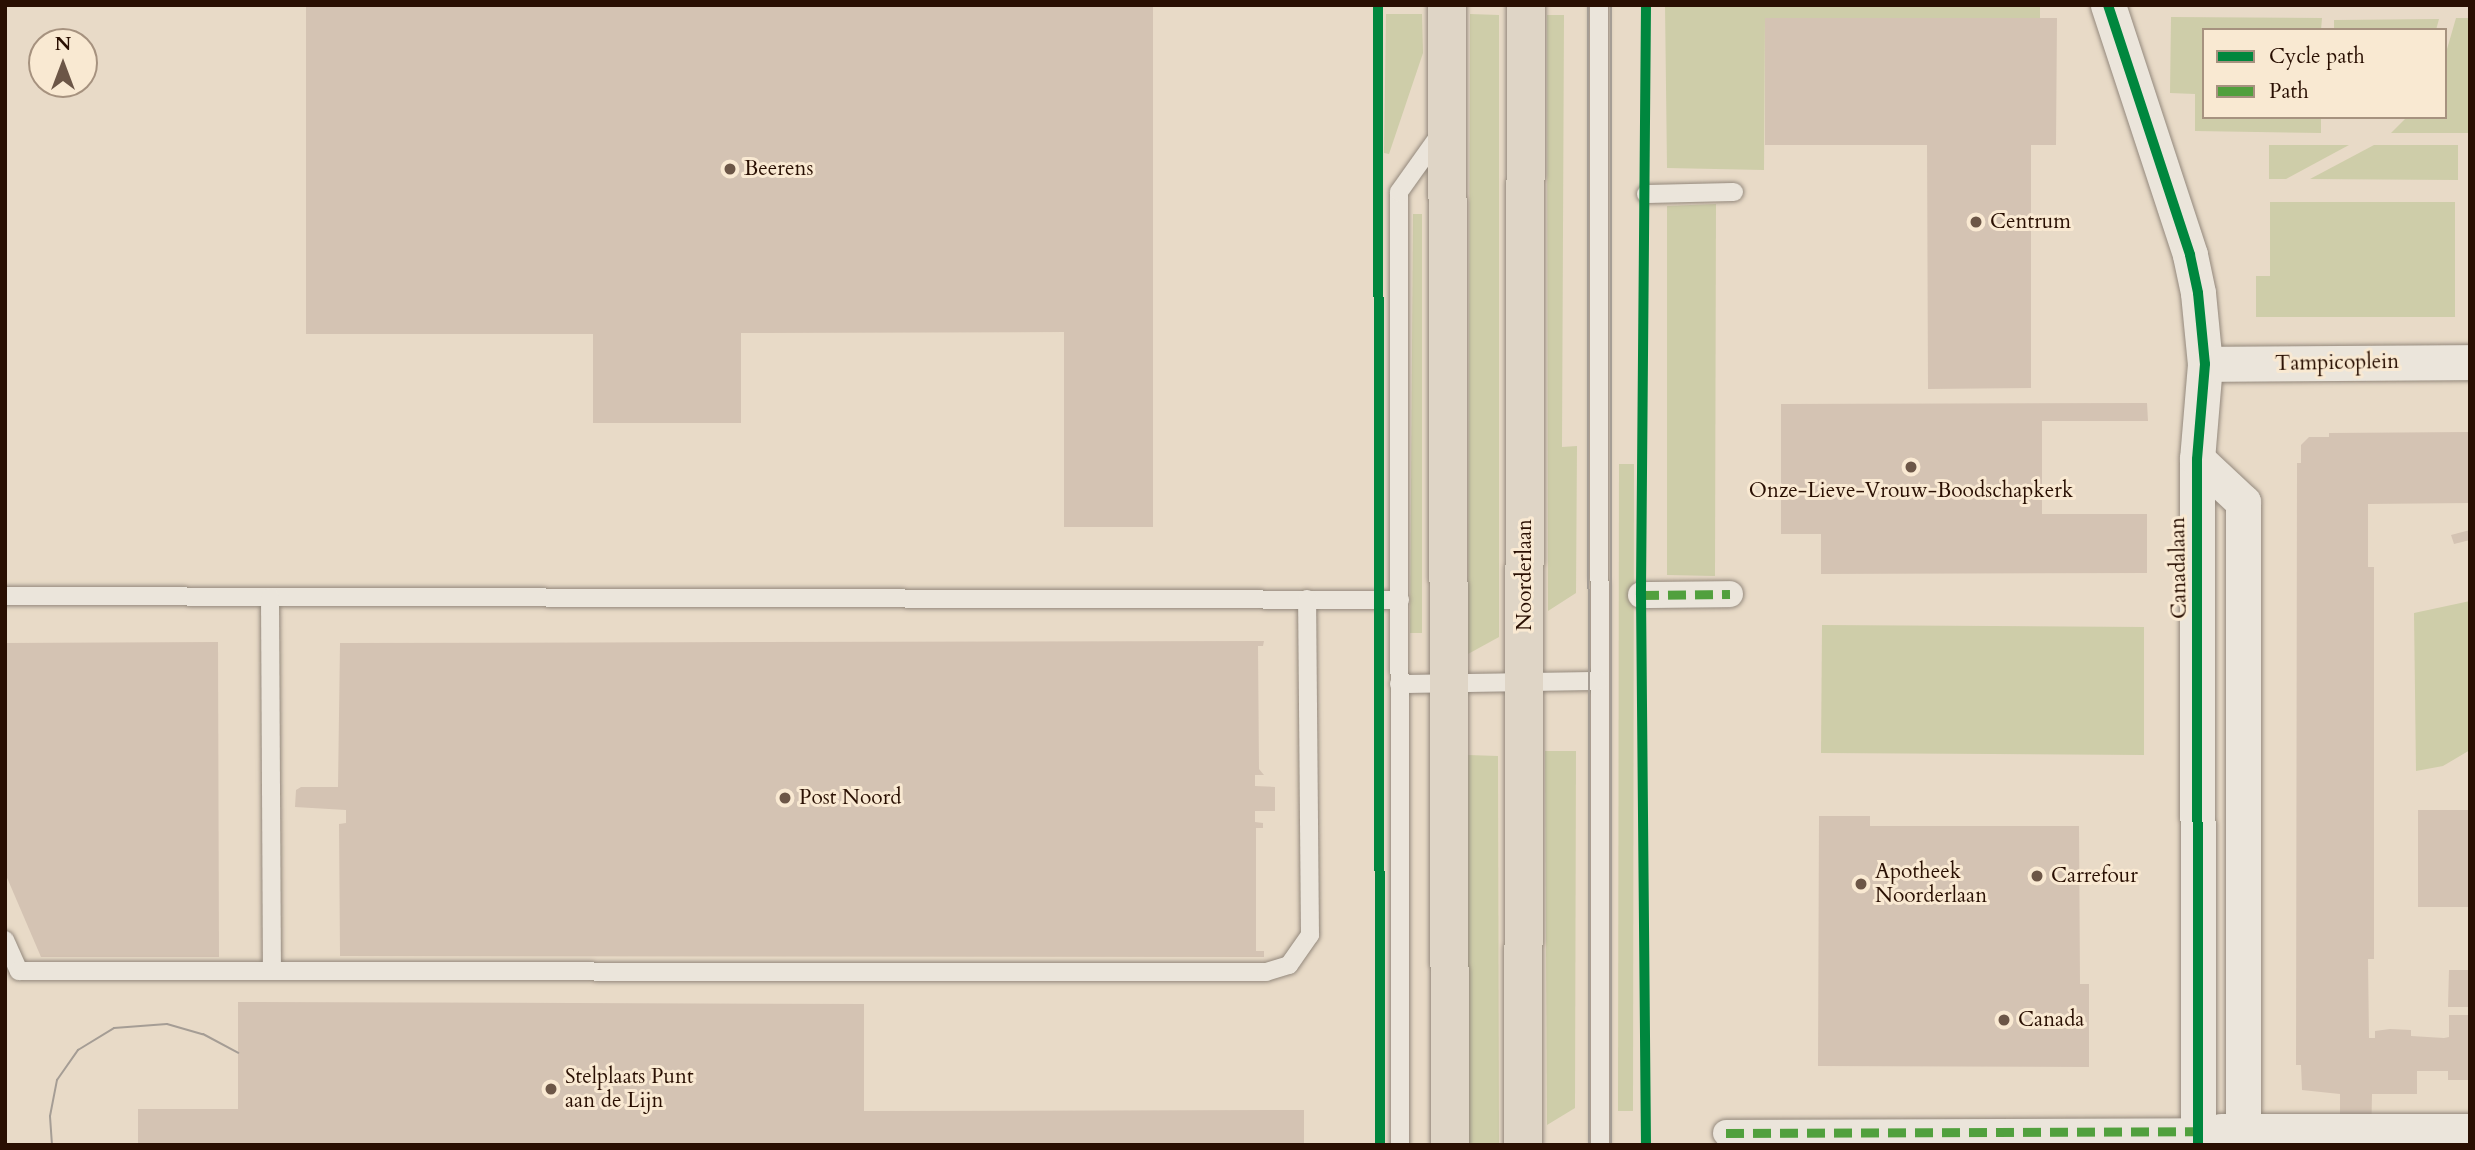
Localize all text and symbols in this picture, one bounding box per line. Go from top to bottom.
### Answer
north arrow [28,28,98,98]
legend [2202,28,2447,119]
text: N [55,31,71,57]
text: Cycle path [2269,42,2365,71]
text: Path [2269,77,2309,106]
place label: Beerens [744,156,814,182]
marker: Beerens [722,161,738,177]
place label: Centrum [1990,209,2071,235]
marker: Centrum [1968,214,1984,230]
street label: Tampicoplein [2275,349,2399,377]
marker: Onze-Lieve-Vrouw-Boodschapkerk [1903,459,1919,475]
place label: Onze-Lieve-Vrouw-Boodschapkerk [1749,478,2073,504]
street label: Canadalaan [2166,517,2192,619]
street label: Noorderlaan [1512,519,1538,631]
place label: Post Noord [799,785,902,811]
marker: Post Noord [777,790,793,806]
place label: Apotheek Noorderlaan [1875,859,1987,909]
place label: Carrefour [2051,863,2138,889]
marker: Carrefour [2029,868,2045,884]
marker: Apotheek Noorderlaan [1853,876,1869,892]
place label: Canada [2018,1007,2084,1033]
marker: Canada [1996,1012,2012,1028]
place label: Stelplaats Punt aan de Lijn [565,1064,694,1114]
marker: Stelplaats Punt aan de Lijn [543,1081,559,1097]

